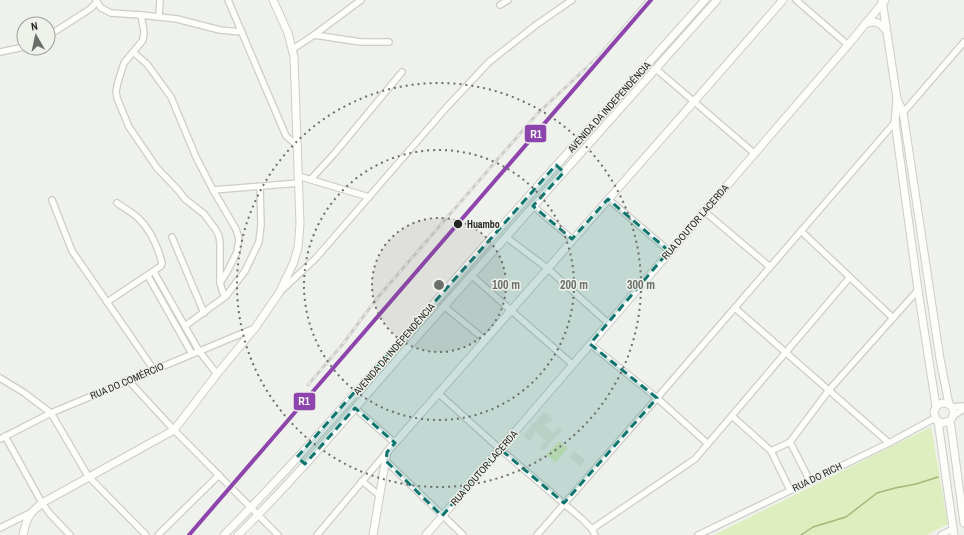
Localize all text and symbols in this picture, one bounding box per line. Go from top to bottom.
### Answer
north arrow [16,16,56,56]
text: N [30,19,39,34]
street label: AVENIDA DA INDEPENDÊNCIA [564,58,654,156]
line badge: R1 [524,124,547,143]
text: R1 [530,127,542,141]
street label: RUA DOUTOR LACERDA [659,181,732,262]
marker: Huambo [452,218,464,230]
place label: Huambo [467,218,500,231]
text: 100 m [492,277,520,293]
text: 200 m [560,277,588,293]
text: 300 m [627,277,655,293]
centre of rings [432,278,446,292]
street label: AVENIDA DA INDEPENDÊNCIA [350,300,438,399]
street label: RUA DO COMÉRCIO [88,360,166,402]
line badge: R1 [293,392,316,411]
text: R1 [298,394,310,408]
street label: RUA DOUTOR LACERDA [448,427,521,508]
street label: RUA DO RICH [790,459,844,495]

